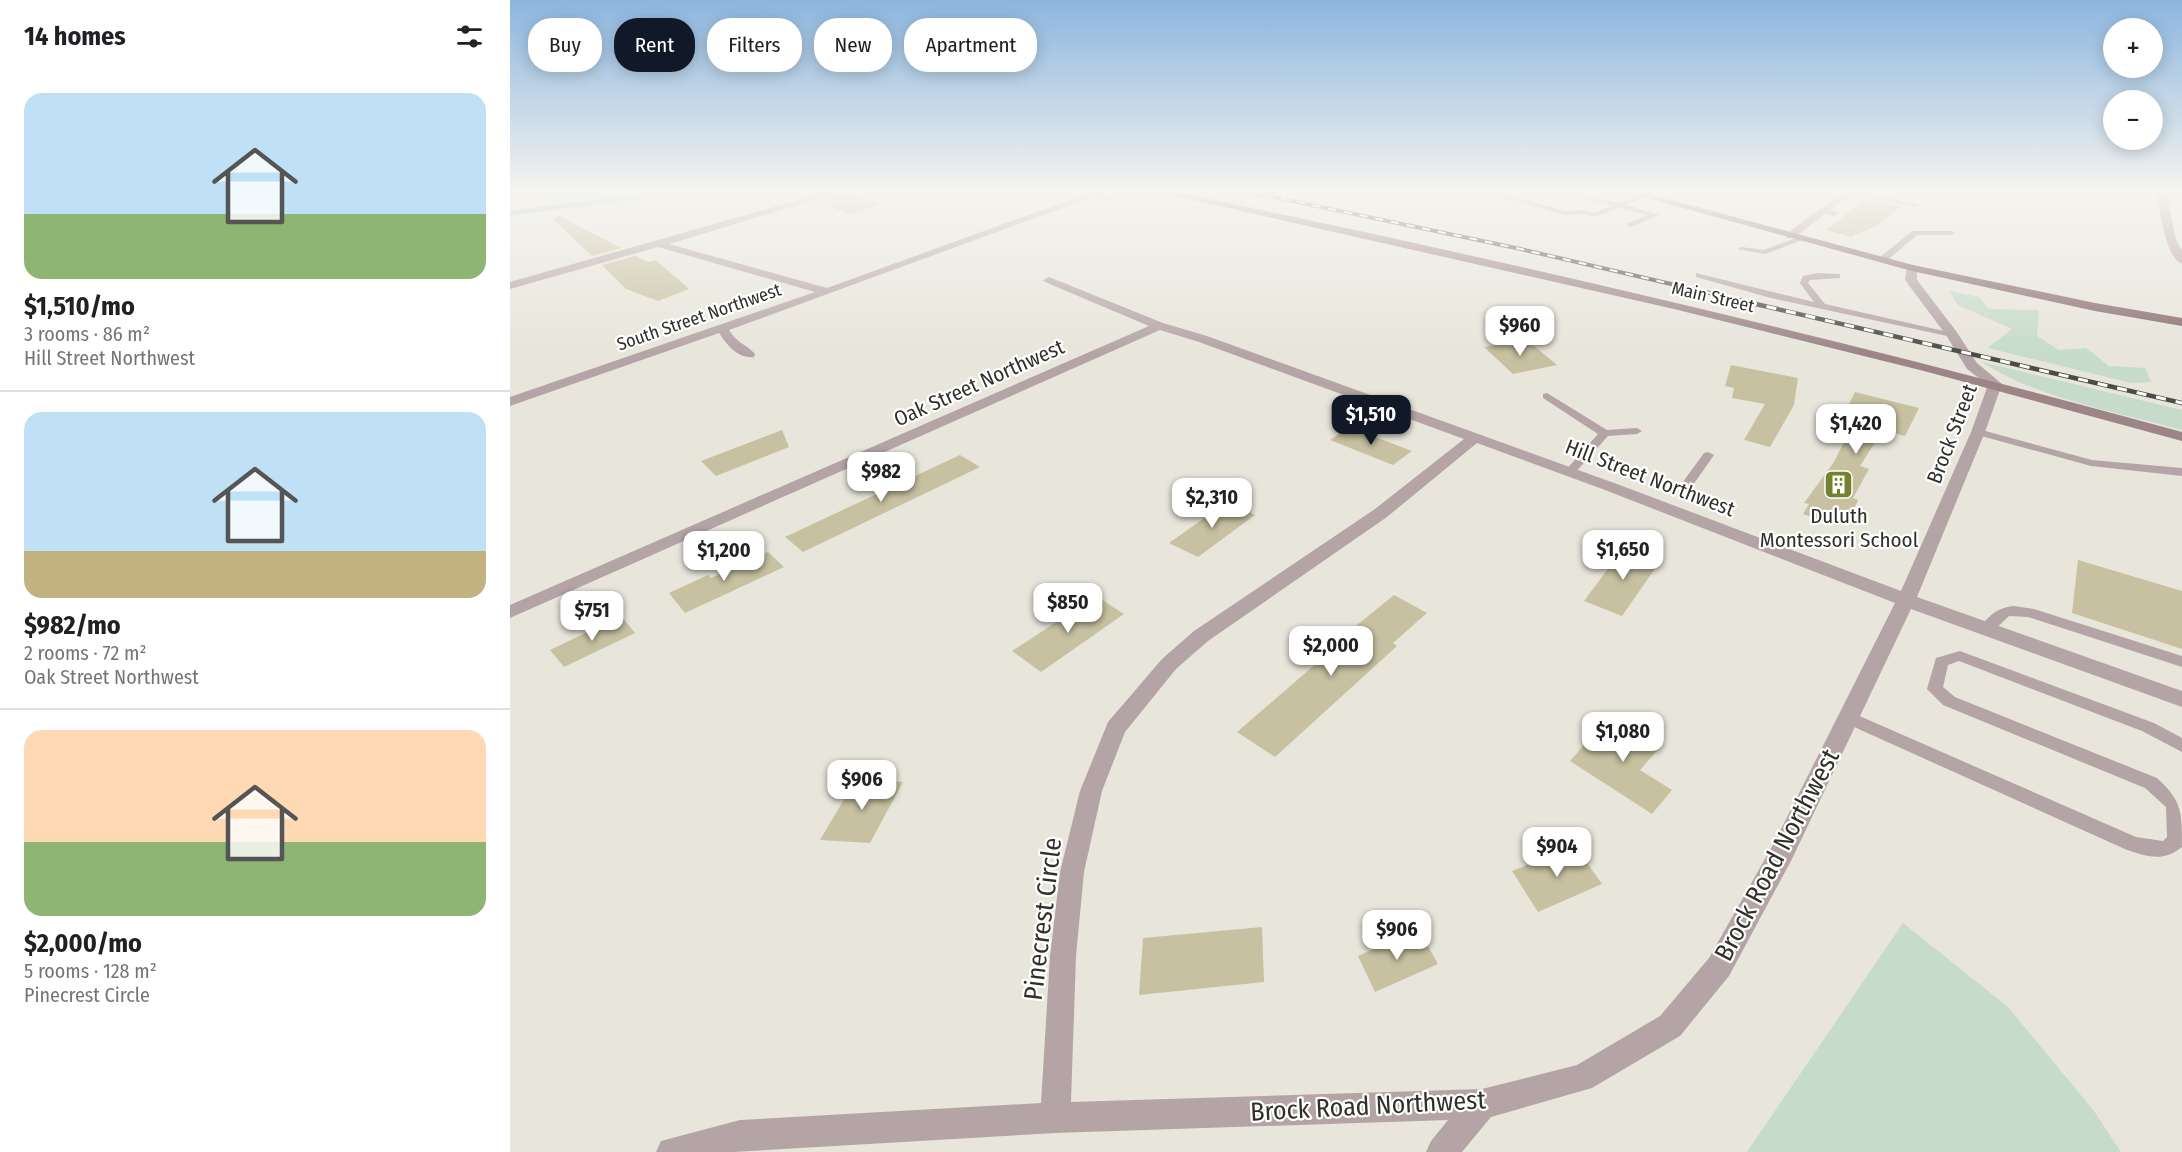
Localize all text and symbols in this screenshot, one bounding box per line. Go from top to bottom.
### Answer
chip: Buy [528,18,602,72]
chip: Rent [614,18,695,72]
chip: Filters [707,18,802,72]
chip: New [814,18,892,72]
chip: Apartment [904,18,1037,72]
map controls [2103,18,2163,150]
button: + [2103,18,2163,78]
icon: filters [453,20,486,53]
text: 14 homes [24,21,126,52]
button: − [2103,90,2163,150]
icon: home [201,132,309,240]
street label: Main Street [1670,277,1757,317]
street label: South Street Northwest [614,279,784,355]
text: $1,510/mo [24,291,135,322]
pin: $960 [1484,306,1556,357]
text: $960 [1499,313,1541,337]
text: 3 rooms · 86 m² [24,322,150,346]
street label: Oak Street Northwest [890,334,1068,432]
text: Hill Street Northwest [24,346,195,370]
street label: Brock Street [1921,380,1983,487]
pin: $1,510 [1322,395,1420,446]
text: $1,510 [1346,402,1396,426]
pin: $1,420 [1807,404,1905,455]
text: $1,420 [1830,411,1882,435]
street label: Hill Street Northwest [1561,434,1739,522]
icon: home [201,451,309,559]
pin: $982 [845,452,917,503]
text: $982 [861,459,901,483]
building icon: Duluth Montessori School [1823,469,1855,501]
pin: $2,310 [1163,478,1261,529]
text: $2,310 [1186,485,1238,509]
place label: Duluth Montessori School [1760,503,1919,553]
pin: $1,650 [1574,530,1672,581]
pin: $1,200 [675,531,773,582]
text: $1,650 [1596,537,1650,561]
text: $1,200 [697,538,751,562]
pin: $850 [1032,583,1104,634]
text: $850 [1047,590,1089,614]
pin: $751 [556,591,628,642]
text: $751 [574,598,610,622]
text: $982/mo [24,610,121,641]
pin: $2,000 [1282,626,1380,677]
text: $2,000 [1303,633,1359,657]
text: 2 rooms · 72 m² [24,641,146,665]
text: Oak Street Northwest [24,665,199,689]
pin: $1,080 [1574,712,1672,763]
text: $1,080 [1596,719,1650,743]
street label: Brock Road Northwest [1708,743,1846,966]
pin: $906 [826,760,898,811]
text: $906 [841,767,883,791]
icon: home [201,769,309,877]
pin: $904 [1521,827,1593,878]
text: $904 [1536,834,1578,858]
street label: Pinecrest Circle [1018,836,1068,1002]
pin: $906 [1361,910,1433,961]
text: $906 [1376,917,1418,941]
text: $2,000/mo [24,928,142,959]
text: 5 rooms · 128 m² [24,959,157,983]
text: Pinecrest Circle [24,983,150,1007]
street label: Brock Road Northwest [1249,1084,1487,1128]

